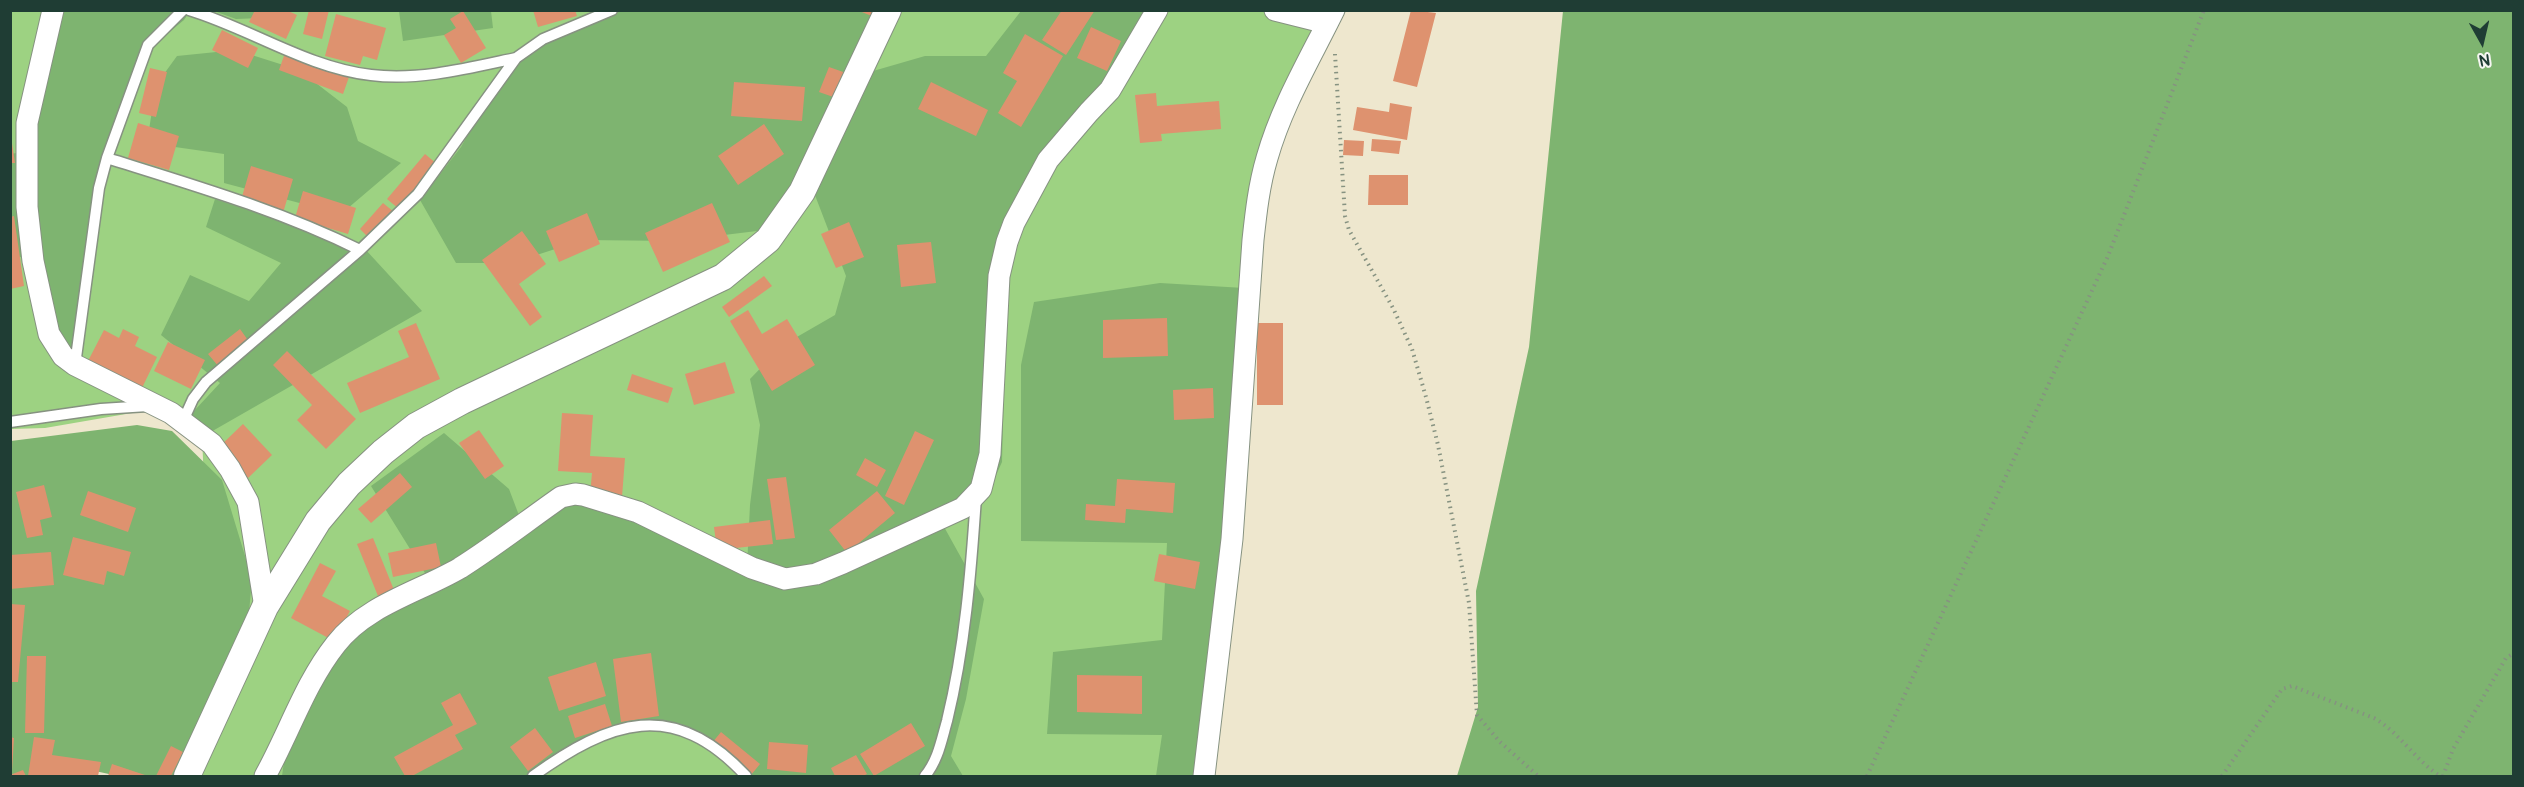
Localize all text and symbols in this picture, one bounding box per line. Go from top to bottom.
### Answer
north arrow [2452,12,2512,72]
text: N [2478,49,2491,70]

